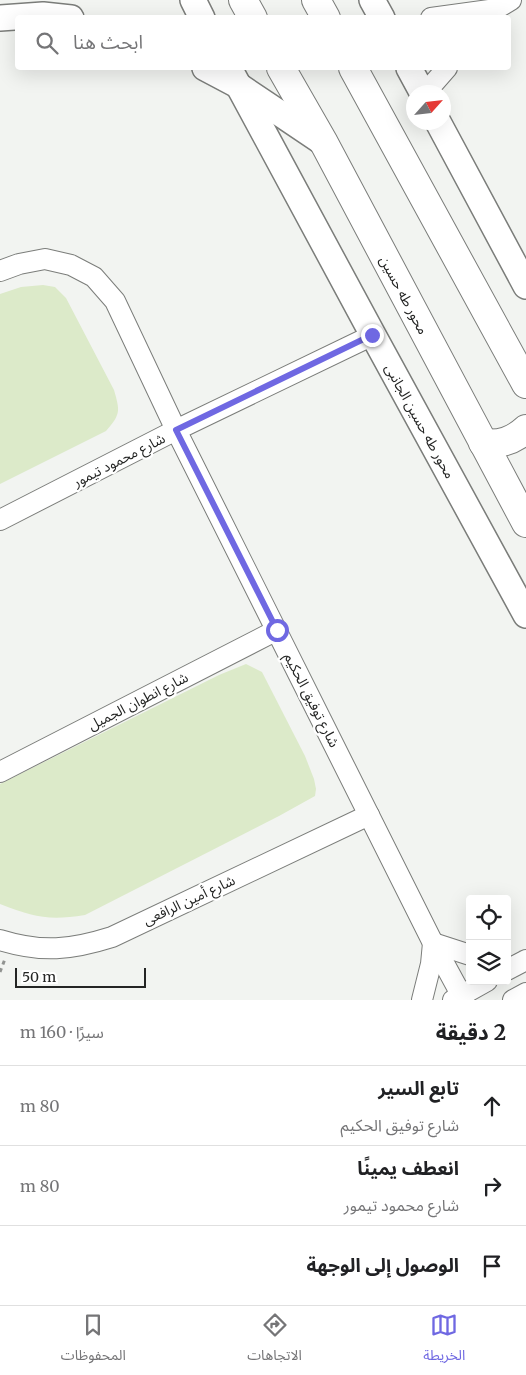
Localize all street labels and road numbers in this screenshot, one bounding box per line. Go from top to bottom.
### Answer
street label: محور طه حسين [376,253,432,337]
street label: محور طه حسين الجانبى [381,360,459,482]
street label: شارع محمود تيمور [69,429,169,493]
street label: شارع توفيق الحكيم [279,650,344,751]
street label: شارع انطوان الجميل [85,668,192,736]
street label: شارع أمين الرافعى [140,871,239,931]

